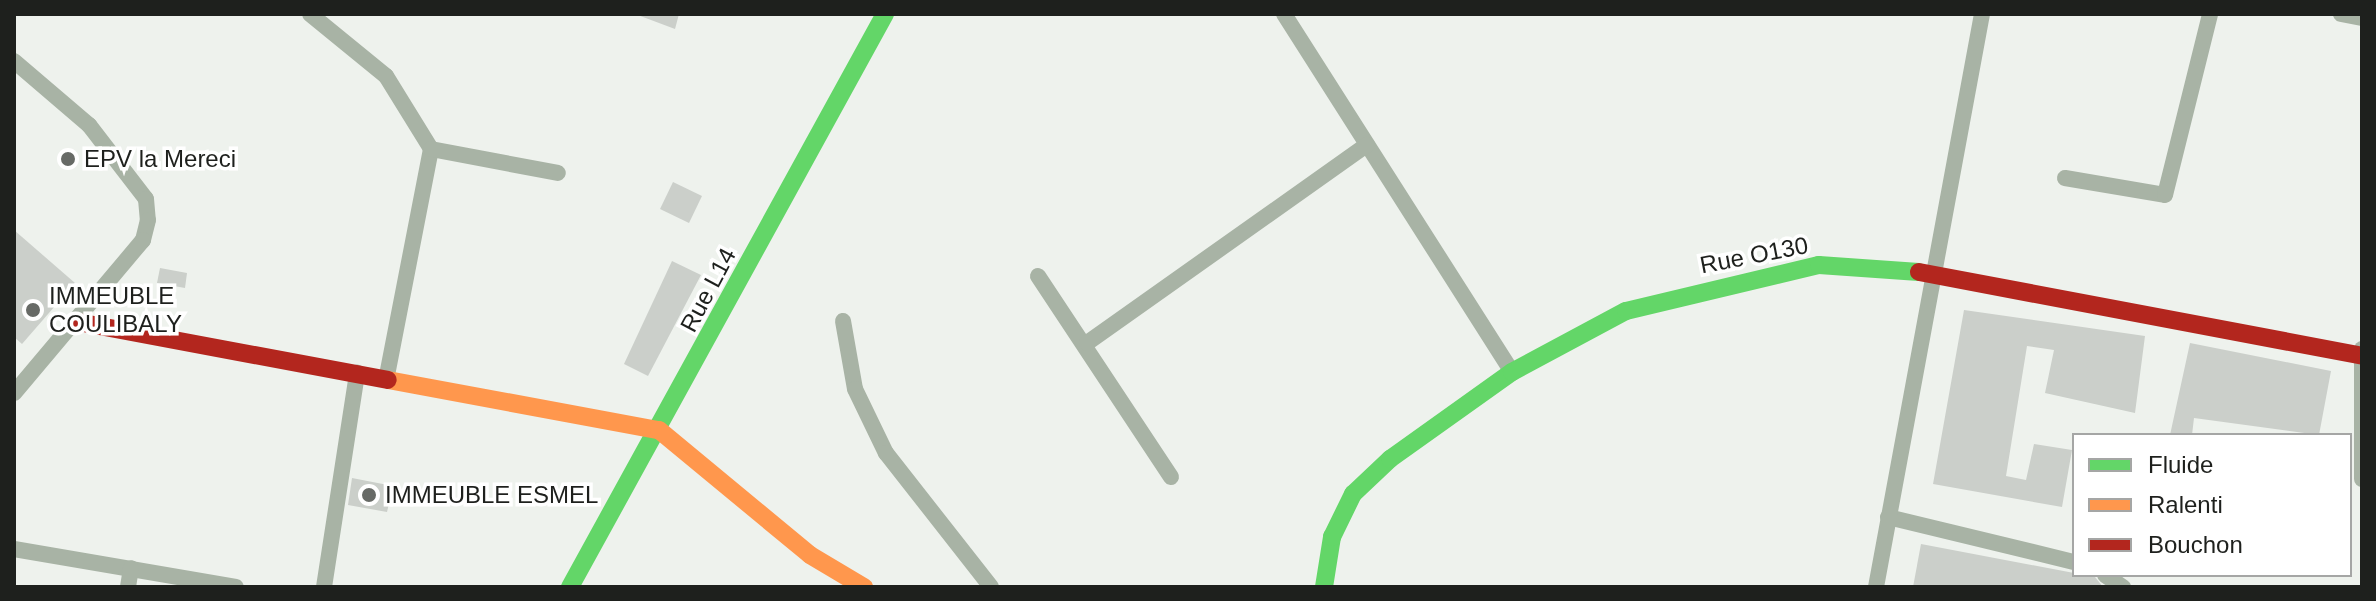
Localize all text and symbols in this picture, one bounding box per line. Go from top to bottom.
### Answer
place label: EPV la Mereci [84,145,236,173]
marker: EPV la Mereci [59,150,77,168]
street label: Rue O130 [1698,230,1810,280]
street label: Rue L14 [674,243,742,337]
place label: IMMEUBLE COULIBALY [49,282,182,338]
marker: IMMEUBLE COULIBALY [24,301,42,319]
legend [2072,433,2352,577]
text: Fluide [2148,451,2213,478]
place label: IMMEUBLE ESMEL [385,481,598,509]
marker: IMMEUBLE ESMEL [360,486,378,504]
text: Ralenti [2148,491,2223,518]
text: Bouchon [2148,531,2243,558]

